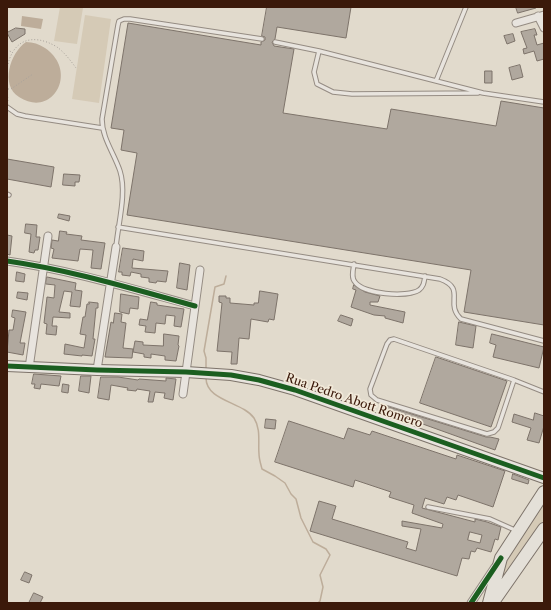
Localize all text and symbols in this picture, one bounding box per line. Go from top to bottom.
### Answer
street label: Rua Pedro Abott Romero [284,371,424,431]

